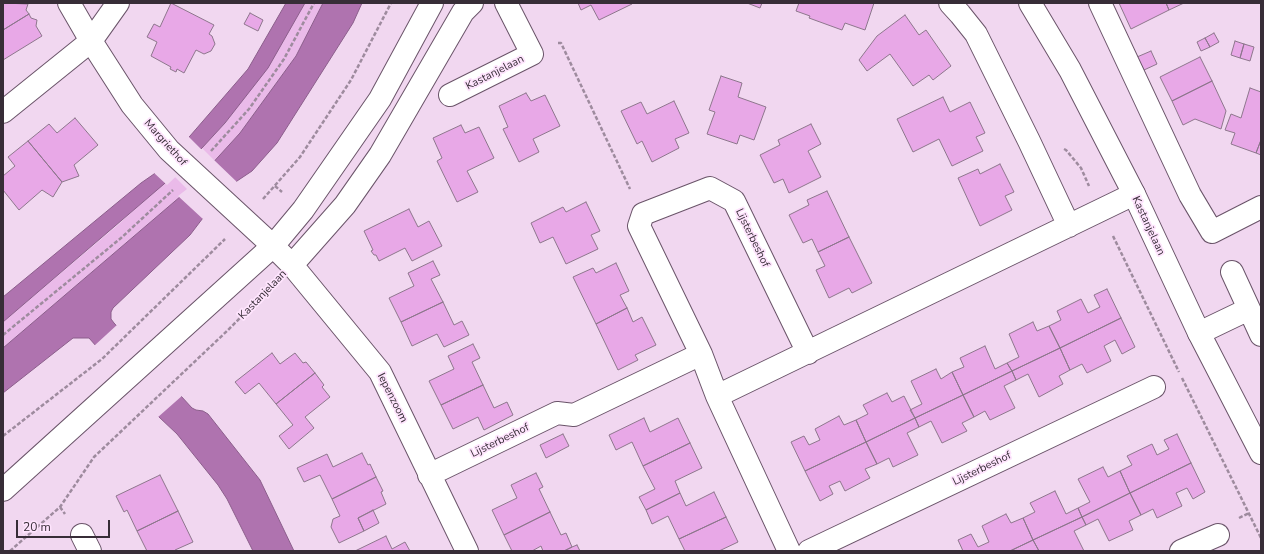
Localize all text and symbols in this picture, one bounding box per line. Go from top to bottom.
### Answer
street label: Kastanjelaan [464,53,526,93]
street label: Margriethof [141,117,189,169]
street label: Kastanjelaan [1129,194,1167,258]
street label: Lijsterbeshof [732,207,772,269]
street label: Kastanjelaan [236,268,290,322]
street label: Iepenzoom [374,371,410,425]
street label: Lijsterbeshof [469,421,531,461]
street label: Lijsterbeshof [951,449,1013,489]
scale bar [18,512,112,538]
text: 20 m [23,519,51,535]

